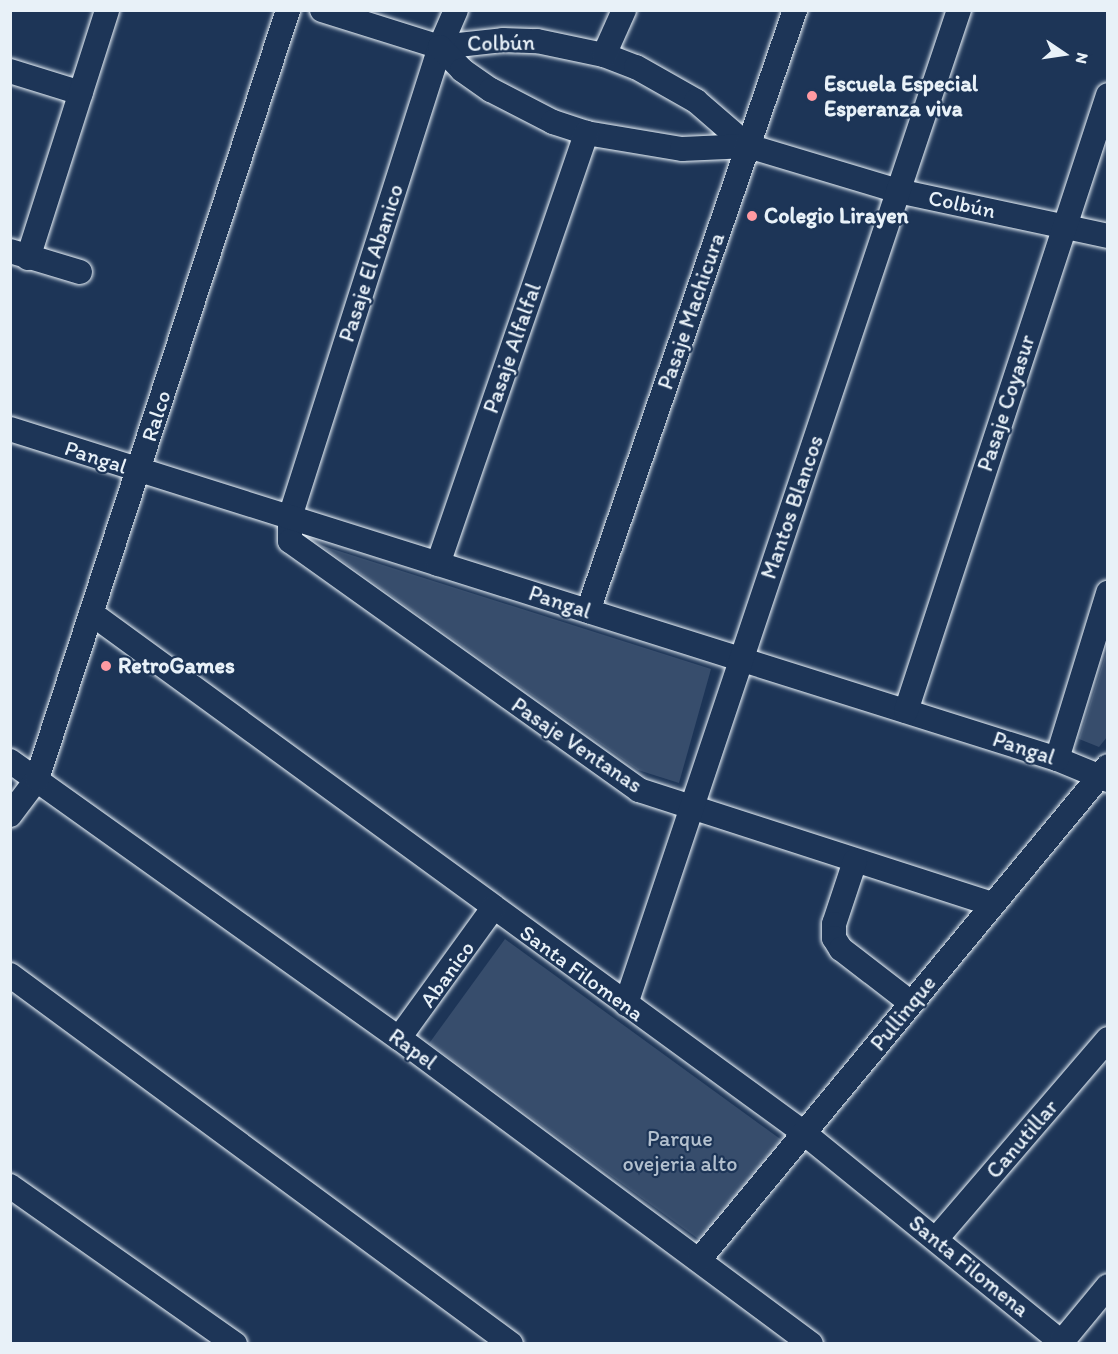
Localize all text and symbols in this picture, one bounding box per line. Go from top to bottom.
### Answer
north arrow [1034,24,1094,84]
street label: Colbún [467,29,535,57]
text: N [1072,51,1092,66]
place label: Escuela Especial Esperanza viva [824,70,978,122]
marker: Escuela Especial Esperanza viva [805,89,819,103]
street label: Pasaje El Abanico [333,181,409,345]
street label: Colbún [926,184,998,224]
place label: Colegio Lirayen [764,203,909,229]
marker: Colegio Lirayen [745,209,759,223]
street label: Pasaje Machicura [652,229,730,393]
street label: Pasaje Alfalfal [477,279,547,417]
street label: Pasaje Coyasur [971,331,1041,475]
street label: Ralco [135,387,177,445]
street label: Mantos Blancos [755,432,829,582]
street label: Pangal [61,435,131,479]
street label: Pangal [525,580,595,624]
place label: RetroGames [118,653,235,679]
marker: RetroGames [99,659,113,673]
street label: Pasaje Ventanas [506,691,648,799]
street label: Pangal [989,726,1059,770]
street label: Santa Filomena [515,919,649,1027]
street label: Abanico [414,936,480,1012]
street label: Pullinque [865,970,941,1056]
street label: Rapel [384,1023,442,1075]
street label: Canutillar [981,1094,1063,1184]
park label: Parque ovejeria alto [622,1125,738,1176]
street label: Santa Filomena [904,1210,1034,1322]

